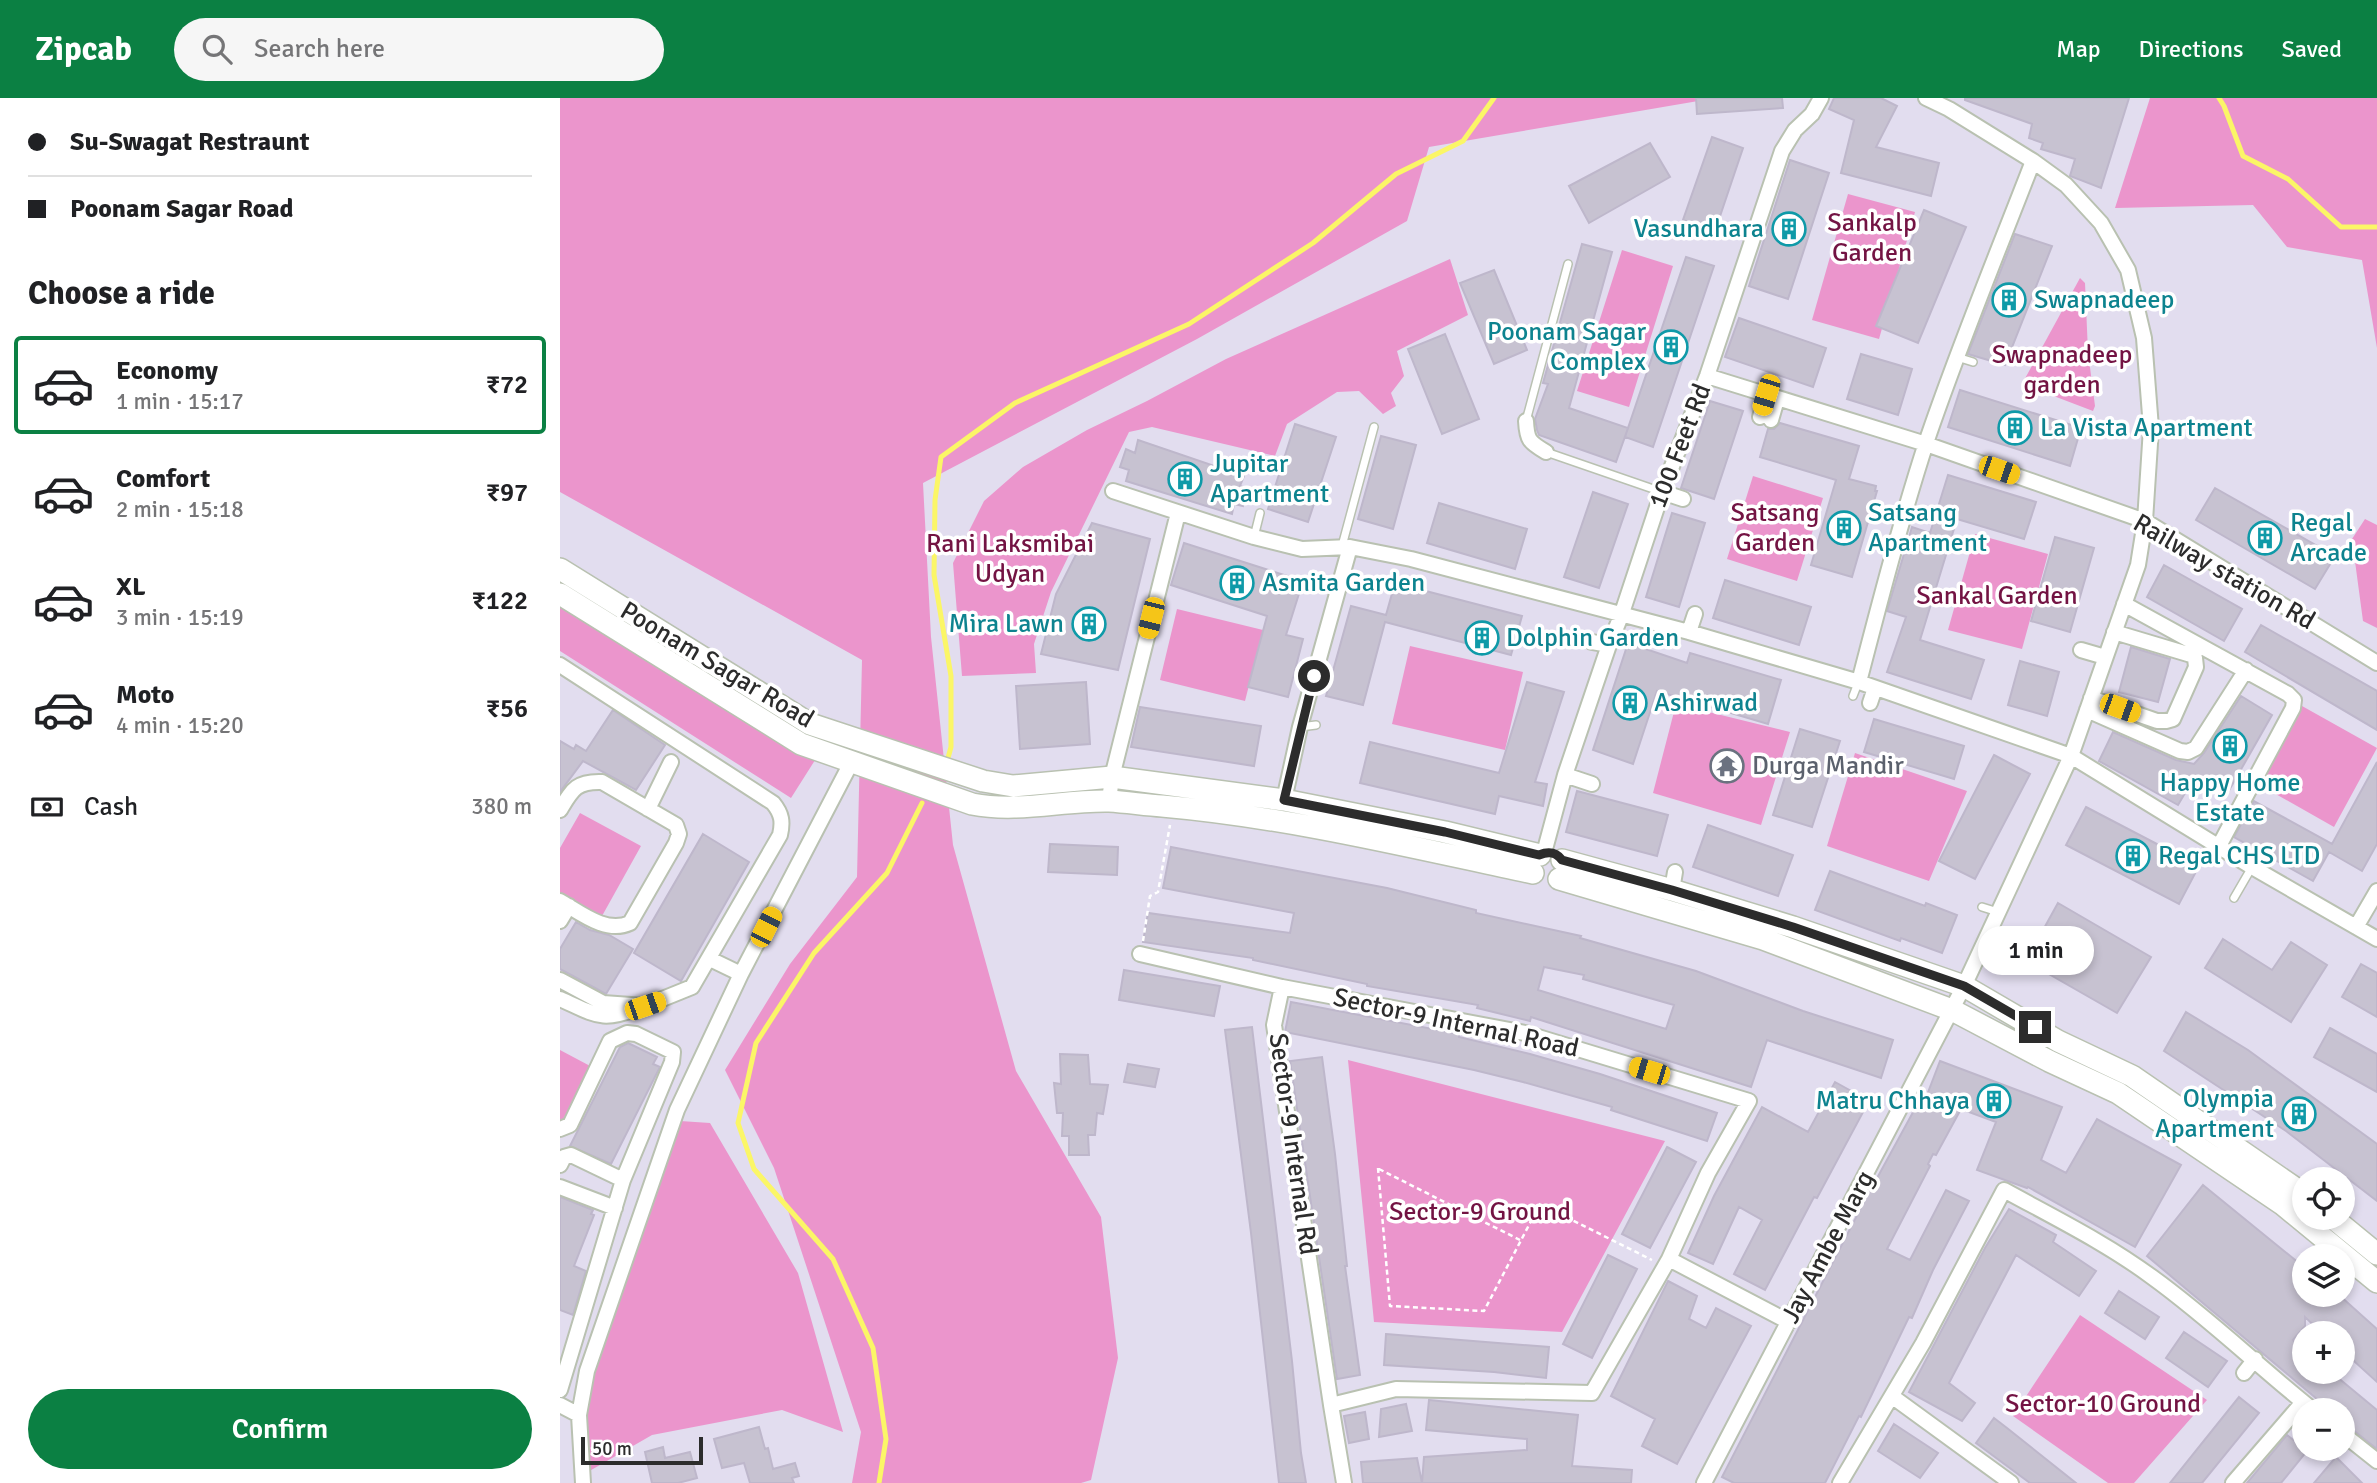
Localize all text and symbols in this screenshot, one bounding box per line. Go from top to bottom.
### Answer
search box [174,18,664,81]
text: Zipcab [35,29,132,70]
icon: search [198,30,236,68]
text: Search here [254,33,385,65]
text: Map [2056,34,2101,64]
text: Directions [2139,34,2244,64]
text: Saved [2282,34,2342,64]
text: Su-Swagat Restraunt [70,126,309,158]
text: Poonam Sagar Road [70,193,294,225]
park label: Sankalp Garden [1827,207,1917,269]
building icon: Vasundhara [1770,210,1808,248]
place label: Vasundhara [1633,213,1764,245]
text: Choose a ride [28,274,215,313]
building icon: Swapnadeep [1990,281,2028,319]
place label: Swapnadeep [2034,284,2174,316]
place label: Poonam Sagar Complex [1487,316,1646,378]
building icon: Poonam Sagar Complex [1652,328,1690,366]
park label: Swapnadeep garden [1992,339,2132,401]
icon: car [32,354,95,417]
text: Economy [116,355,218,387]
text: ₹72 [486,369,528,401]
car [1750,372,1783,418]
street label: 100 Feet Rd [1642,379,1718,513]
text: 1 min · 15:17 [116,387,244,416]
building icon: La Vista Apartment [1996,409,2034,447]
place label: La Vista Apartment [2040,412,2253,444]
place label: Jupitar Apartment [1210,448,1329,510]
car [1976,453,2023,487]
building icon: Jupitar Apartment [1166,460,1204,498]
icon: car [32,462,95,525]
text: Comfort [116,463,210,495]
text: ₹97 [486,477,528,509]
text: 2 min · 15:18 [116,495,244,524]
park label: Satsang Garden [1731,497,1819,559]
place label: Satsang Apartment [1868,497,1987,559]
street label: Railway station Rd [2127,507,2321,637]
place label: Regal Arcade [2290,507,2367,569]
building icon: Satsang Apartment [1825,509,1863,547]
building icon: Regal Arcade [2246,519,2284,557]
park label: Rani Laksmibai Udyan [926,528,1094,590]
building icon: Asmita Garden [1218,564,1256,602]
place label: Asmita Garden [1262,567,1425,599]
icon: car [32,570,95,633]
text: XL [116,571,146,603]
park label: Sankal Garden [1916,580,2078,612]
text: ₹122 [472,585,528,617]
street label: Poonam Sagar Road [614,595,820,735]
car [1136,595,1167,641]
text: 3 min · 15:19 [116,603,244,632]
building icon: Mira Lawn [1070,605,1108,643]
place label: Mira Lawn [949,608,1064,640]
building icon: Dolphin Garden [1463,619,1501,657]
place label: Dolphin Garden [1506,622,1679,654]
route start [1298,660,1330,692]
icon: car [32,678,95,741]
text: Moto [116,679,174,711]
building icon: Ashirwad [1611,684,1649,722]
place label: Ashirwad [1654,687,1758,719]
car [2097,691,2144,725]
text: ₹56 [486,693,528,725]
text: 4 min · 15:20 [116,711,244,740]
building icon: Happy Home Estate [2211,727,2249,765]
temple icon: Durga Mandir [1708,747,1746,785]
place label: Durga Mandir [1752,750,1904,782]
place label: Happy Home Estate [2160,767,2300,829]
icon: cash [28,788,66,826]
text: Cash [84,791,138,823]
text: 380 m [471,792,532,821]
building icon: Regal CHS LTD [2114,837,2152,875]
place label: Regal CHS LTD [2158,840,2320,872]
car [748,904,785,950]
callout: 1 min [1977,926,2093,974]
text: 1 min [2008,936,2064,965]
street label: Sector-9 Internal Road [1330,981,1582,1065]
car [622,989,669,1023]
route end [2019,1011,2051,1043]
street label: Sector-9 Internal Rd [1262,1031,1324,1257]
car [1626,1055,1673,1087]
building icon: Matru Chhaya [1975,1082,2013,1120]
place label: Olympia Apartment [2155,1083,2274,1145]
place label: Matru Chhaya [1816,1085,1970,1117]
building icon: Olympia Apartment [2280,1095,2318,1133]
street label: Jay Ambe Marg [1774,1165,1882,1329]
map controls [2292,1167,2355,1461]
button: locate [2292,1167,2355,1230]
park label: Sector-9 Ground [1389,1196,1571,1228]
button: layers [2292,1244,2355,1307]
button: + [2292,1321,2355,1384]
park label: Sector-10 Ground [2005,1388,2201,1420]
button: Confirm [28,1389,532,1469]
button: − [2292,1398,2355,1461]
scale bar [581,1434,704,1466]
text: 50 m [592,1437,632,1461]

